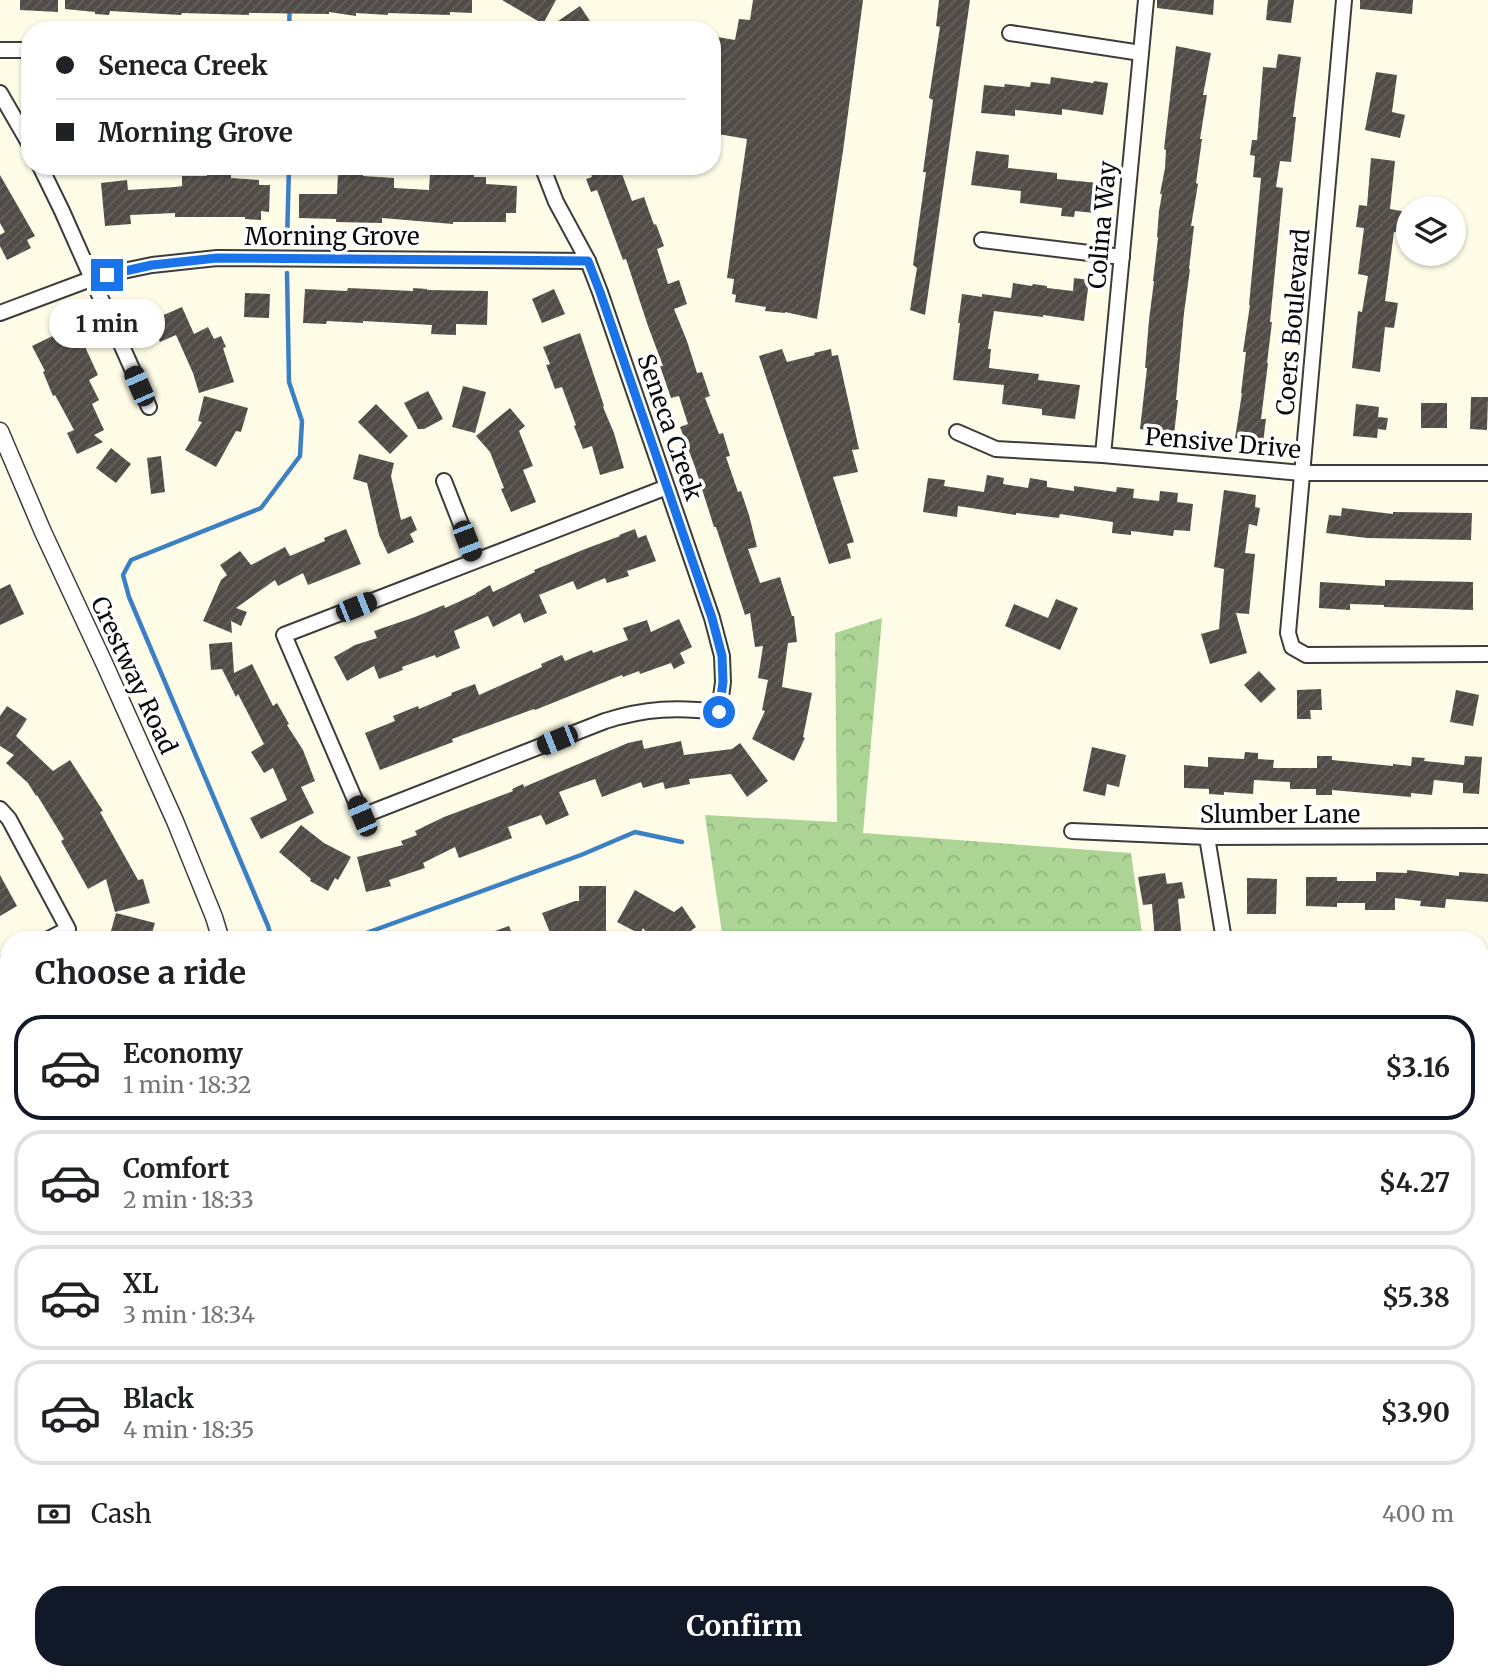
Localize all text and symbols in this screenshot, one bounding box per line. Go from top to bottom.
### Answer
text: Seneca Creek [98,49,268,82]
text: Morning Grove [98,116,293,149]
street label: Colina Way [1081,160,1123,290]
map controls [1396,196,1466,266]
button: layers [1396,196,1466,266]
street label: Morning Grove [245,221,419,252]
street label: Coers Boulevard [1269,227,1317,417]
route end [91,259,123,291]
callout: 1 min [49,300,165,348]
text: 1 min [76,309,138,338]
street label: Seneca Creek [630,350,710,505]
car [121,363,158,409]
street label: Pensive Drive [1144,421,1302,465]
car [450,518,485,564]
car [333,589,380,625]
street label: Crestway Road [84,591,184,759]
route start [703,696,735,728]
car [534,722,581,758]
car [345,793,380,839]
street label: Slumber Lane [1200,799,1360,830]
text: Choose a ride [35,953,246,993]
icon: car [39,1036,102,1099]
text: Economy [123,1037,243,1070]
text: $3.16 [1385,1051,1450,1084]
text: 1 min · 18:32 [123,1070,252,1099]
icon: car [39,1151,102,1214]
text: Comfort [123,1152,229,1185]
text: $4.27 [1379,1166,1450,1199]
text: 2 min · 18:33 [123,1185,254,1214]
icon: car [39,1266,102,1329]
text: XL [123,1267,159,1300]
text: $5.38 [1382,1281,1450,1314]
text: 3 min · 18:34 [123,1300,255,1329]
icon: car [39,1381,102,1444]
text: Black [123,1382,194,1415]
text: $3.90 [1381,1396,1450,1429]
text: 4 min · 18:35 [123,1415,254,1444]
icon: cash [35,1495,73,1533]
text: Cash [91,1497,152,1530]
text: 400 m [1382,1499,1454,1528]
button: Confirm [35,1586,1454,1666]

